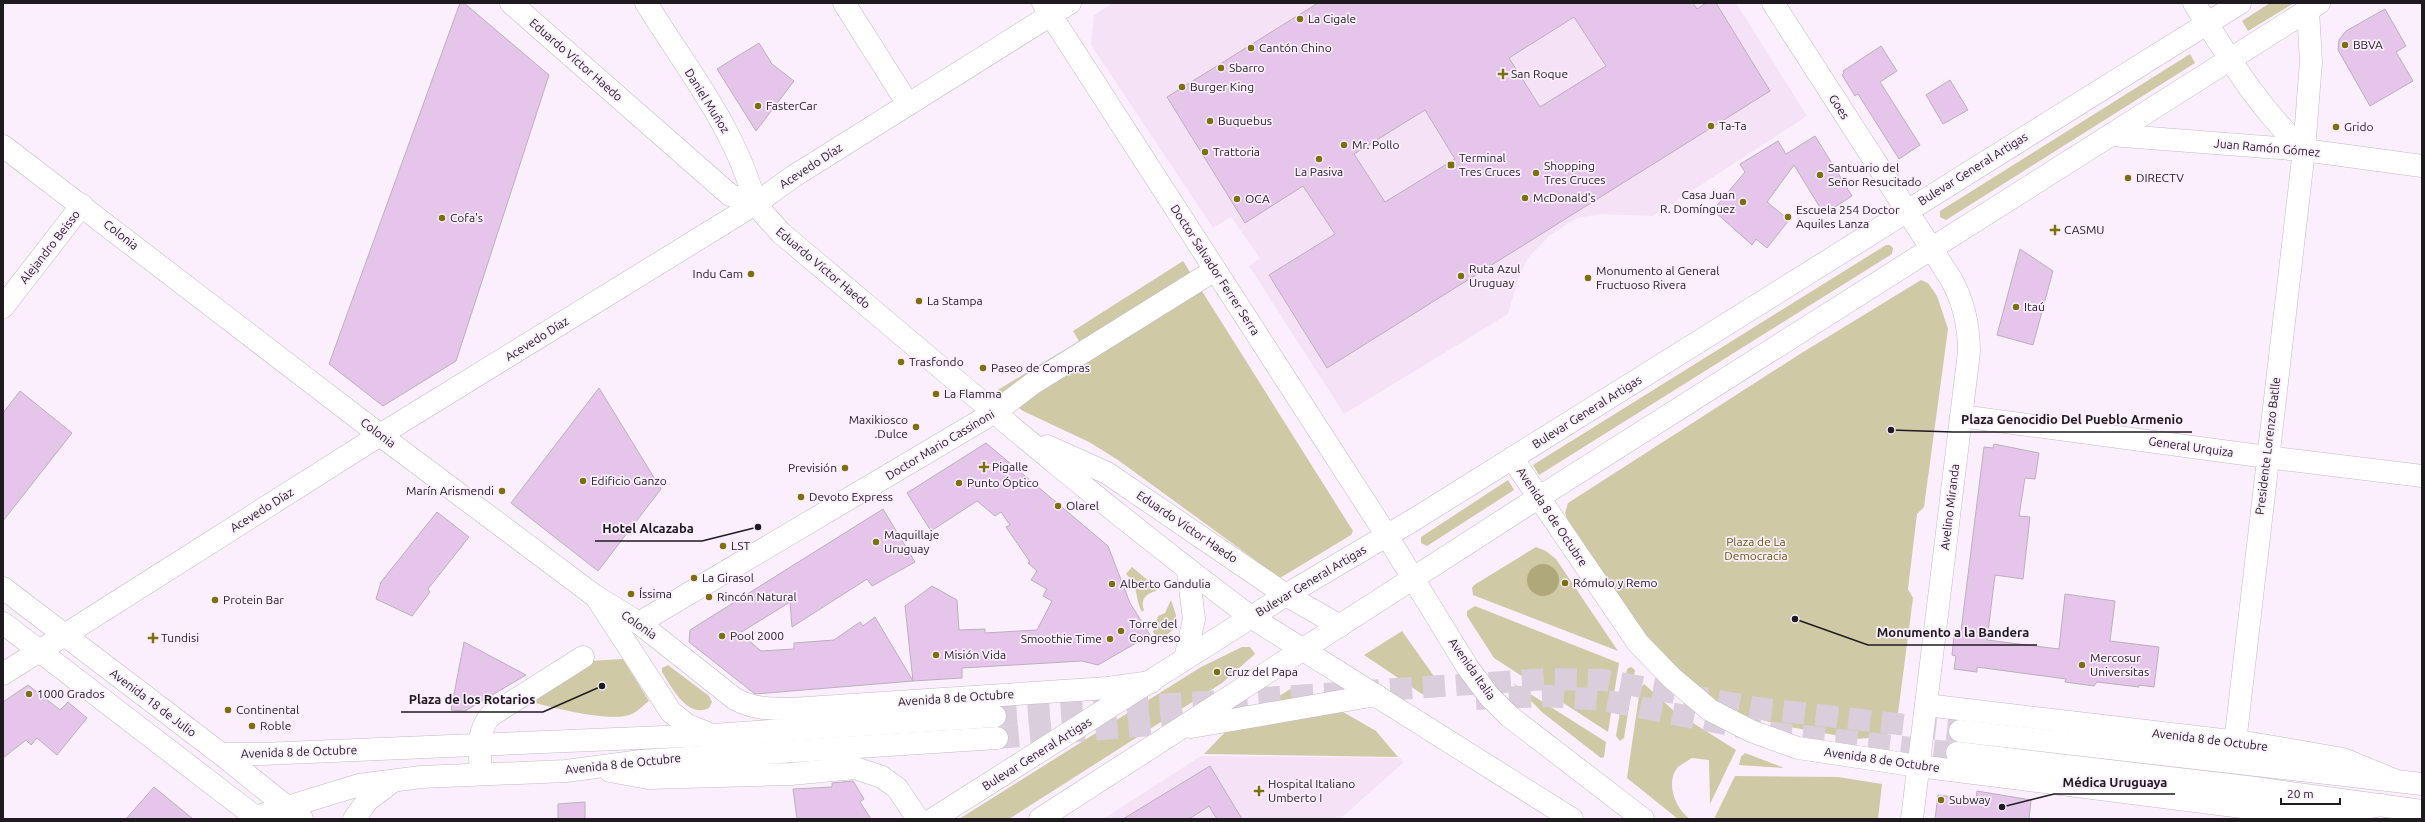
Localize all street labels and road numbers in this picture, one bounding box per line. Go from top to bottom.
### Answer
street label: Eduardo Víctor Haedo [527,16,625,103]
street label: Daniel Muñoz [682,66,733,136]
street label: Goes [1827,92,1852,122]
street label: Bulevar General Artigas [1916,130,2030,208]
street label: Juan Ramón Gómez [2213,136,2321,159]
street label: Acevedo Díaz [777,140,845,191]
street label: Doctor Salvador Ferrer Serra [1168,202,1263,337]
street label: Alejandro Beisso [17,207,82,286]
street label: Colonia [101,217,141,252]
street label: Eduardo Víctor Haedo [774,224,873,311]
street label: Acevedo Díaz [503,314,571,363]
street label: Bulevar General Artigas [1530,373,1644,451]
street label: Presidente Lorenzo Batlle [2253,376,2282,516]
street label: Doctor Mario Cassinoni [883,407,996,482]
street label: Colonia [358,415,398,450]
street label: General Urquiza [2148,434,2234,459]
street label: Avelino Miranda [1938,463,1961,551]
street label: Avenida 8 de Octubre [1514,465,1590,569]
street label: Acevedo Díaz [228,485,296,534]
street label: Eduardo Víctor Haedo [1134,488,1240,565]
street label: Bulevar General Artigas [1253,542,1368,619]
street label: Colonia [619,608,660,642]
street label: Avenida Italia [1446,636,1498,702]
street label: Avenida 18 de Julio [108,666,199,739]
street label: Avenida 8 de Octubre [897,687,1014,708]
street label: Bulevar General Artigas [980,715,1094,793]
street label: Avenida 8 de Octubre [2152,726,2269,753]
street label: Avenida 8 de Octubre [241,743,357,760]
street label: Avenida 8 de Octubre [1824,745,1941,774]
street label: Avenida 8 de Octubre [564,751,681,776]

